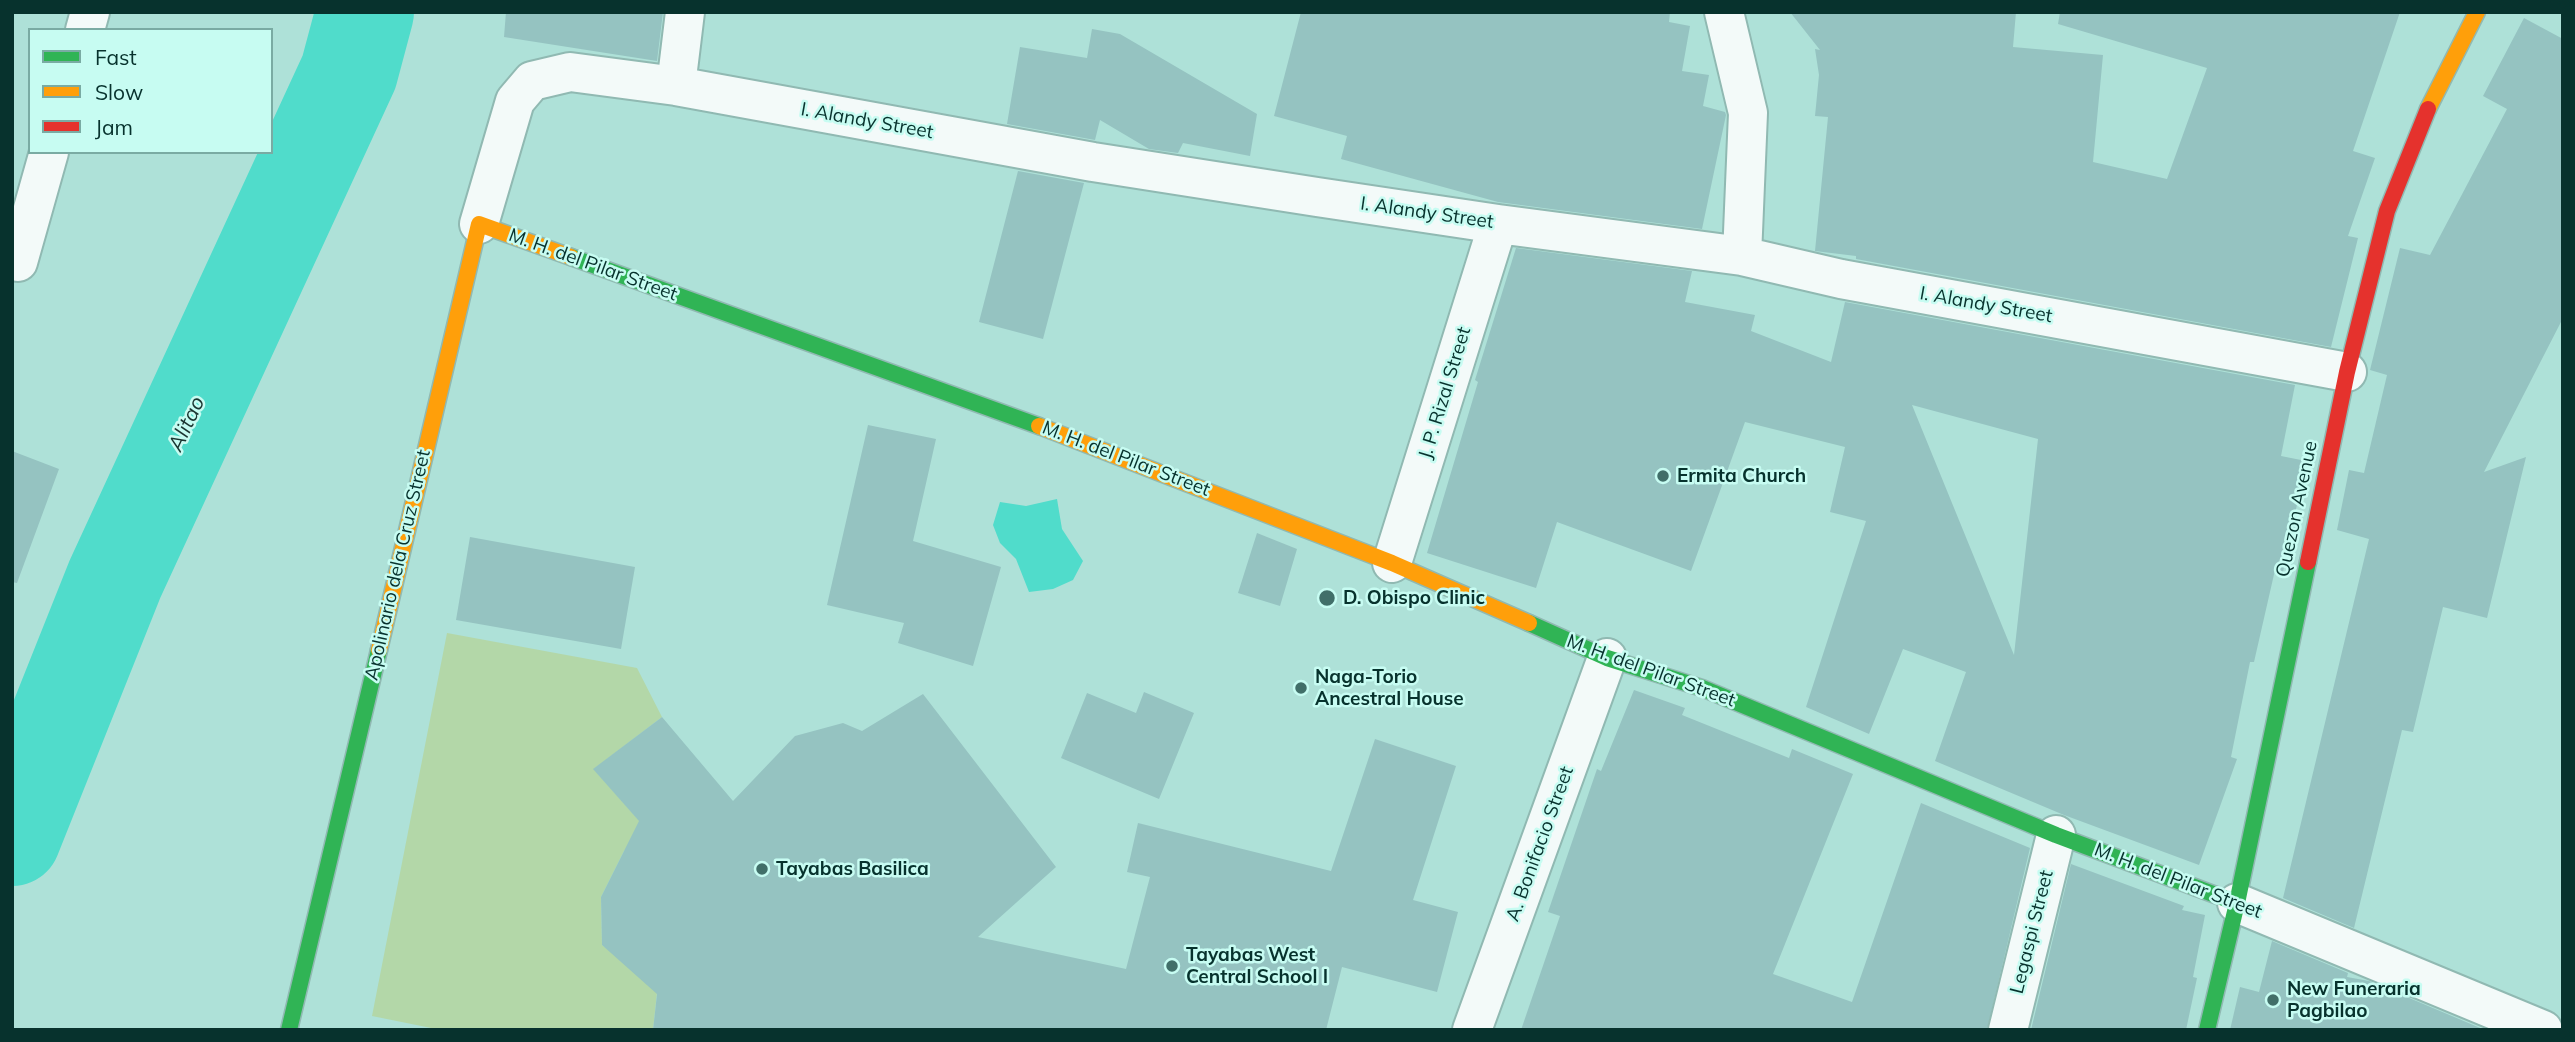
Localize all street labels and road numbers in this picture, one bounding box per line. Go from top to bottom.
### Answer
street label: I. Alandy Street [799,98,935,144]
street label: I. Alandy Street [1359,192,1495,234]
street label: M. H. del Pilar Street [506,224,680,306]
street label: I. Alandy Street [1918,282,2054,328]
street label: J. P. Rizal Street [1414,324,1476,462]
street label: M. H. del Pilar Street [1039,416,1213,502]
street label: Quezon Avenue [2271,439,2323,579]
street label: Apolinario dela Cruz Street [360,448,436,682]
street label: M. H. del Pilar Street [1564,630,1738,712]
street label: A. Bonifacio Street [1501,763,1579,925]
street label: M. H. del Pilar Street [2091,838,2265,924]
street label: Legaspi Street [2006,868,2058,996]

